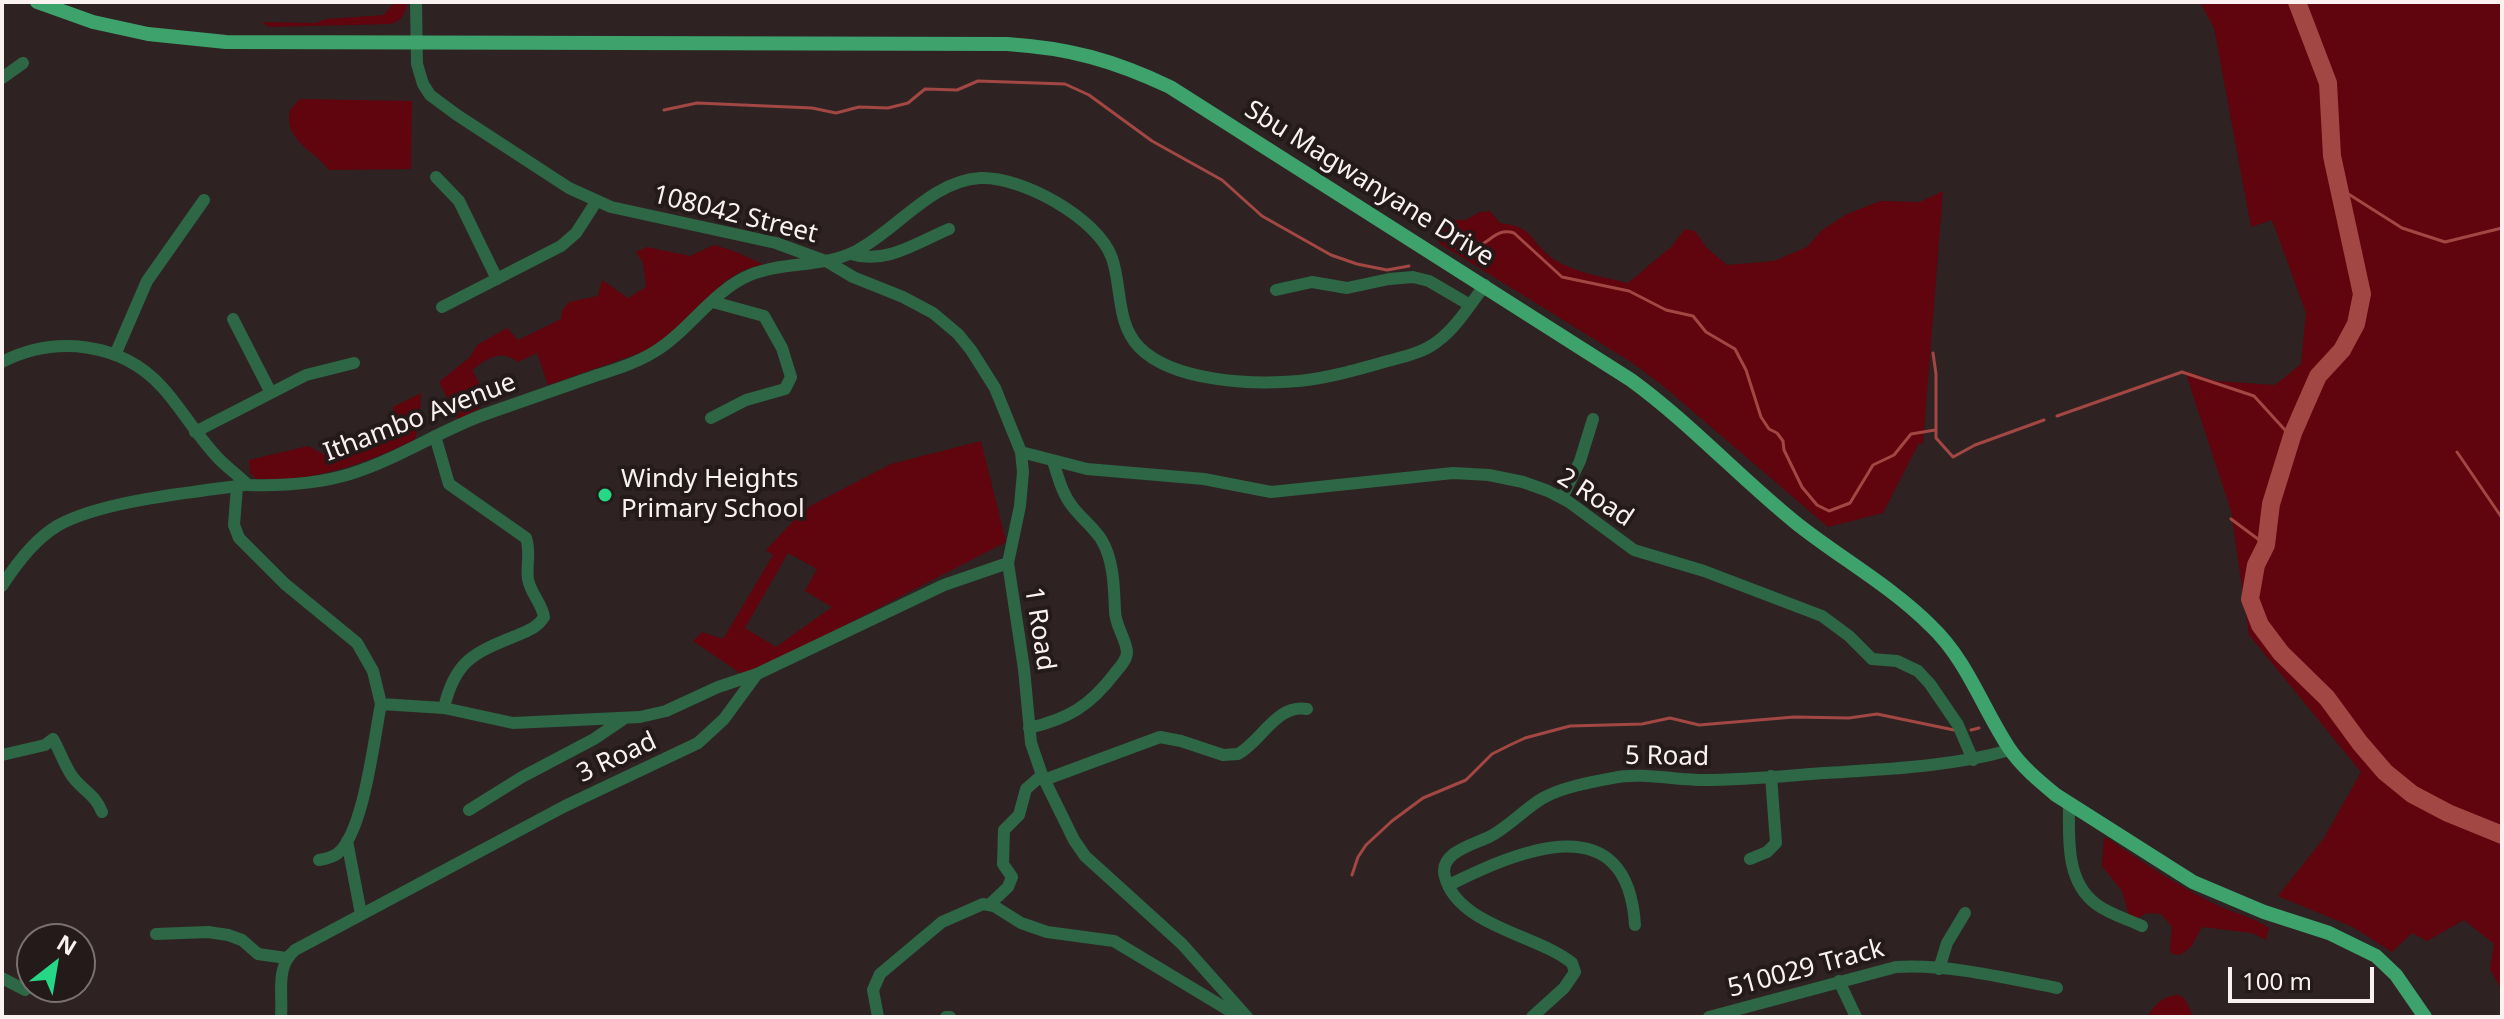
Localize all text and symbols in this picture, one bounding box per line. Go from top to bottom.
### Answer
street label: Sbu Magwanyane Drive [1239,94,1499,274]
street label: 108042 Street [649,179,821,251]
street label: Ithambo Avenue [320,367,520,469]
street label: 2 Road [1551,462,1639,534]
place label: Windy Heights Primary School [621,464,805,526]
marker: Windy Heights Primary School [596,486,614,504]
street label: 1 Road [1017,585,1061,673]
street label: 3 Road [572,726,662,790]
street label: 5 Road [1625,741,1709,773]
north arrow [16,923,96,1003]
text: N [52,927,83,962]
street label: 510029 Track [1725,933,1887,1005]
scale bar [2232,951,2378,1001]
text: 100 m [2242,964,2312,997]

